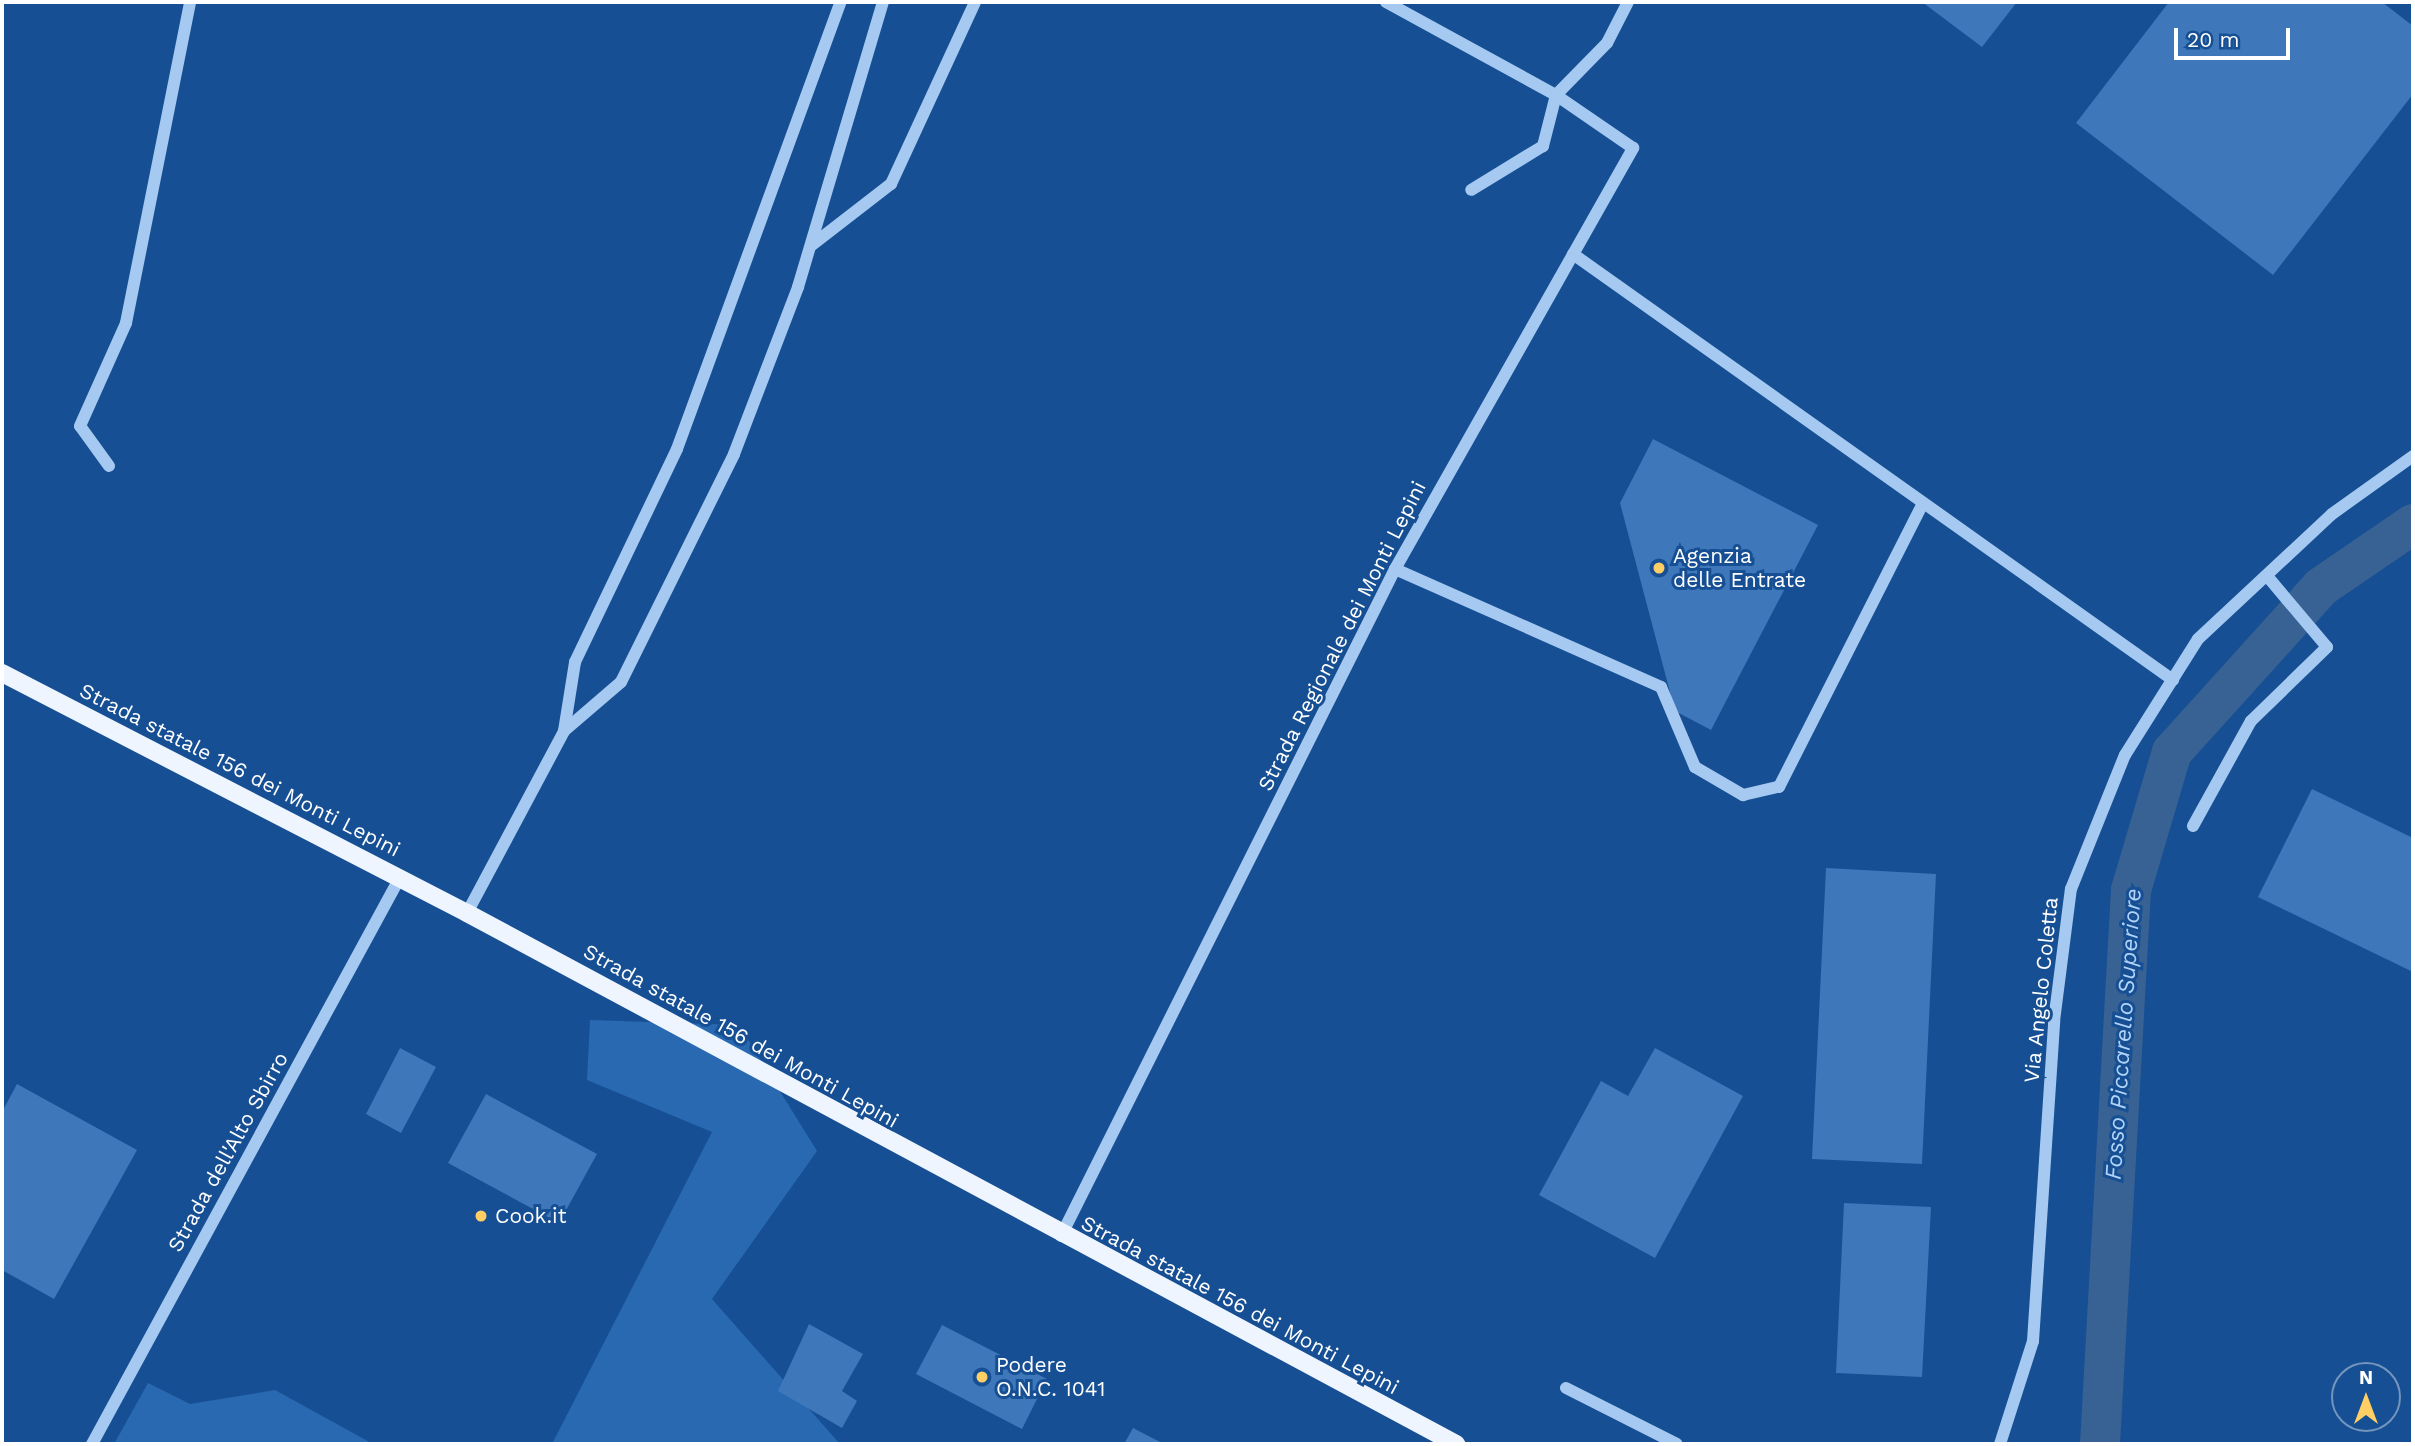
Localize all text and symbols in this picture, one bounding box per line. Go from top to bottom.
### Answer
scale bar [2177,14,2292,58]
text: 20 m [2187,27,2239,52]
street label: Strada Regionale dei Monti Lepini [1253,477,1431,795]
place label: Agenzia delle Entrate [1673,543,1806,593]
marker: Agenzia delle Entrate [1651,560,1667,576]
street label: Strada statale 156 dei Monti Lepini [75,678,405,862]
water label: Fosso Piccarello Superiore [2100,887,2148,1181]
street label: Via Angelo Coletta [2019,895,2063,1085]
street label: Strada statale 156 dei Monti Lepini [579,938,903,1134]
street label: Strada dell'Alto Sbirro [162,1047,294,1257]
place label: Cook.it [495,1203,566,1229]
marker: Cook.it [473,1208,489,1224]
street label: Strada statale 156 dei Monti Lepini [1076,1210,1404,1400]
place label: Podere O.N.C. 1041 [996,1352,1106,1402]
north arrow [2331,1362,2401,1432]
text: N [2359,1366,2373,1389]
marker: Podere O.N.C. 1041 [974,1369,990,1385]

